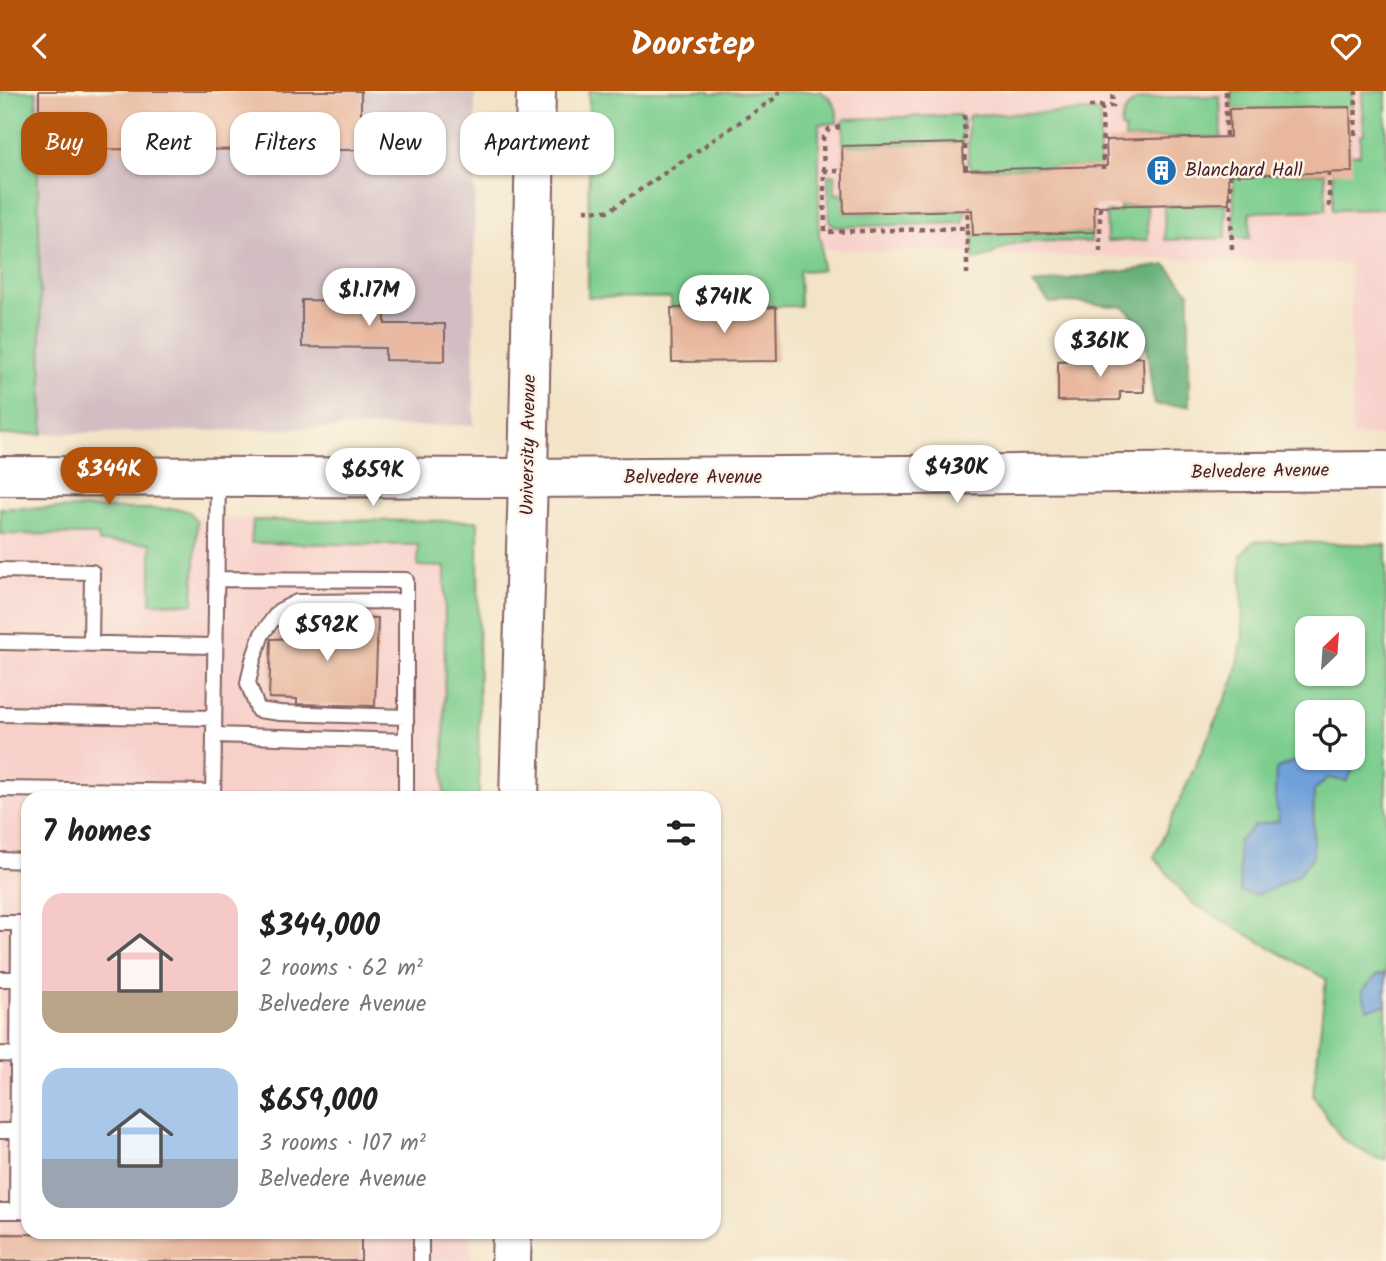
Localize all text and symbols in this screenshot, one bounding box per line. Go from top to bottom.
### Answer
text: Doorstep [631,20,755,71]
icon: back [21,27,59,65]
icon: heart [1327,27,1365,65]
chip: Buy [21,112,107,175]
chip: Rent [121,112,216,175]
chip: Filters [230,112,340,175]
chip: New [354,112,446,175]
chip: Apartment [460,112,614,175]
building icon: Blanchard Hall [1145,154,1179,188]
place label: Blanchard Hall [1185,156,1303,186]
pin: $1.17M [312,268,426,328]
text: $1.17M [338,273,400,309]
pin: $741K [675,275,773,335]
text: $741K [695,280,753,316]
pin: $361K [1051,320,1149,379]
text: $361K [1070,324,1130,360]
street label: University Avenue [513,374,545,516]
pin: $430K [908,445,1006,505]
pin: $344K [60,447,158,507]
pin: $659K [324,449,422,508]
text: $430K [925,450,989,486]
text: $344K [76,452,142,488]
text: $659K [341,453,405,489]
street label: Belvedere Avenue [1191,456,1330,488]
street label: Belvedere Avenue [624,463,763,493]
pin: $592K [278,603,376,663]
text: $592K [295,608,359,644]
north arrow [1295,616,1365,686]
map controls [1295,616,1365,770]
button: locate [1295,700,1365,770]
text: 7 homes [42,809,152,857]
icon: filters [662,814,700,852]
text: $344,000 [259,903,380,951]
icon: home [98,921,182,1005]
text: 2 rooms · 62 m² [259,951,423,987]
text: Belvedere Avenue [259,987,426,1023]
text: $659,000 [259,1078,377,1126]
icon: home [98,1096,182,1180]
text: 3 rooms · 107 m² [259,1126,426,1162]
text: Belvedere Avenue [259,1162,426,1198]

